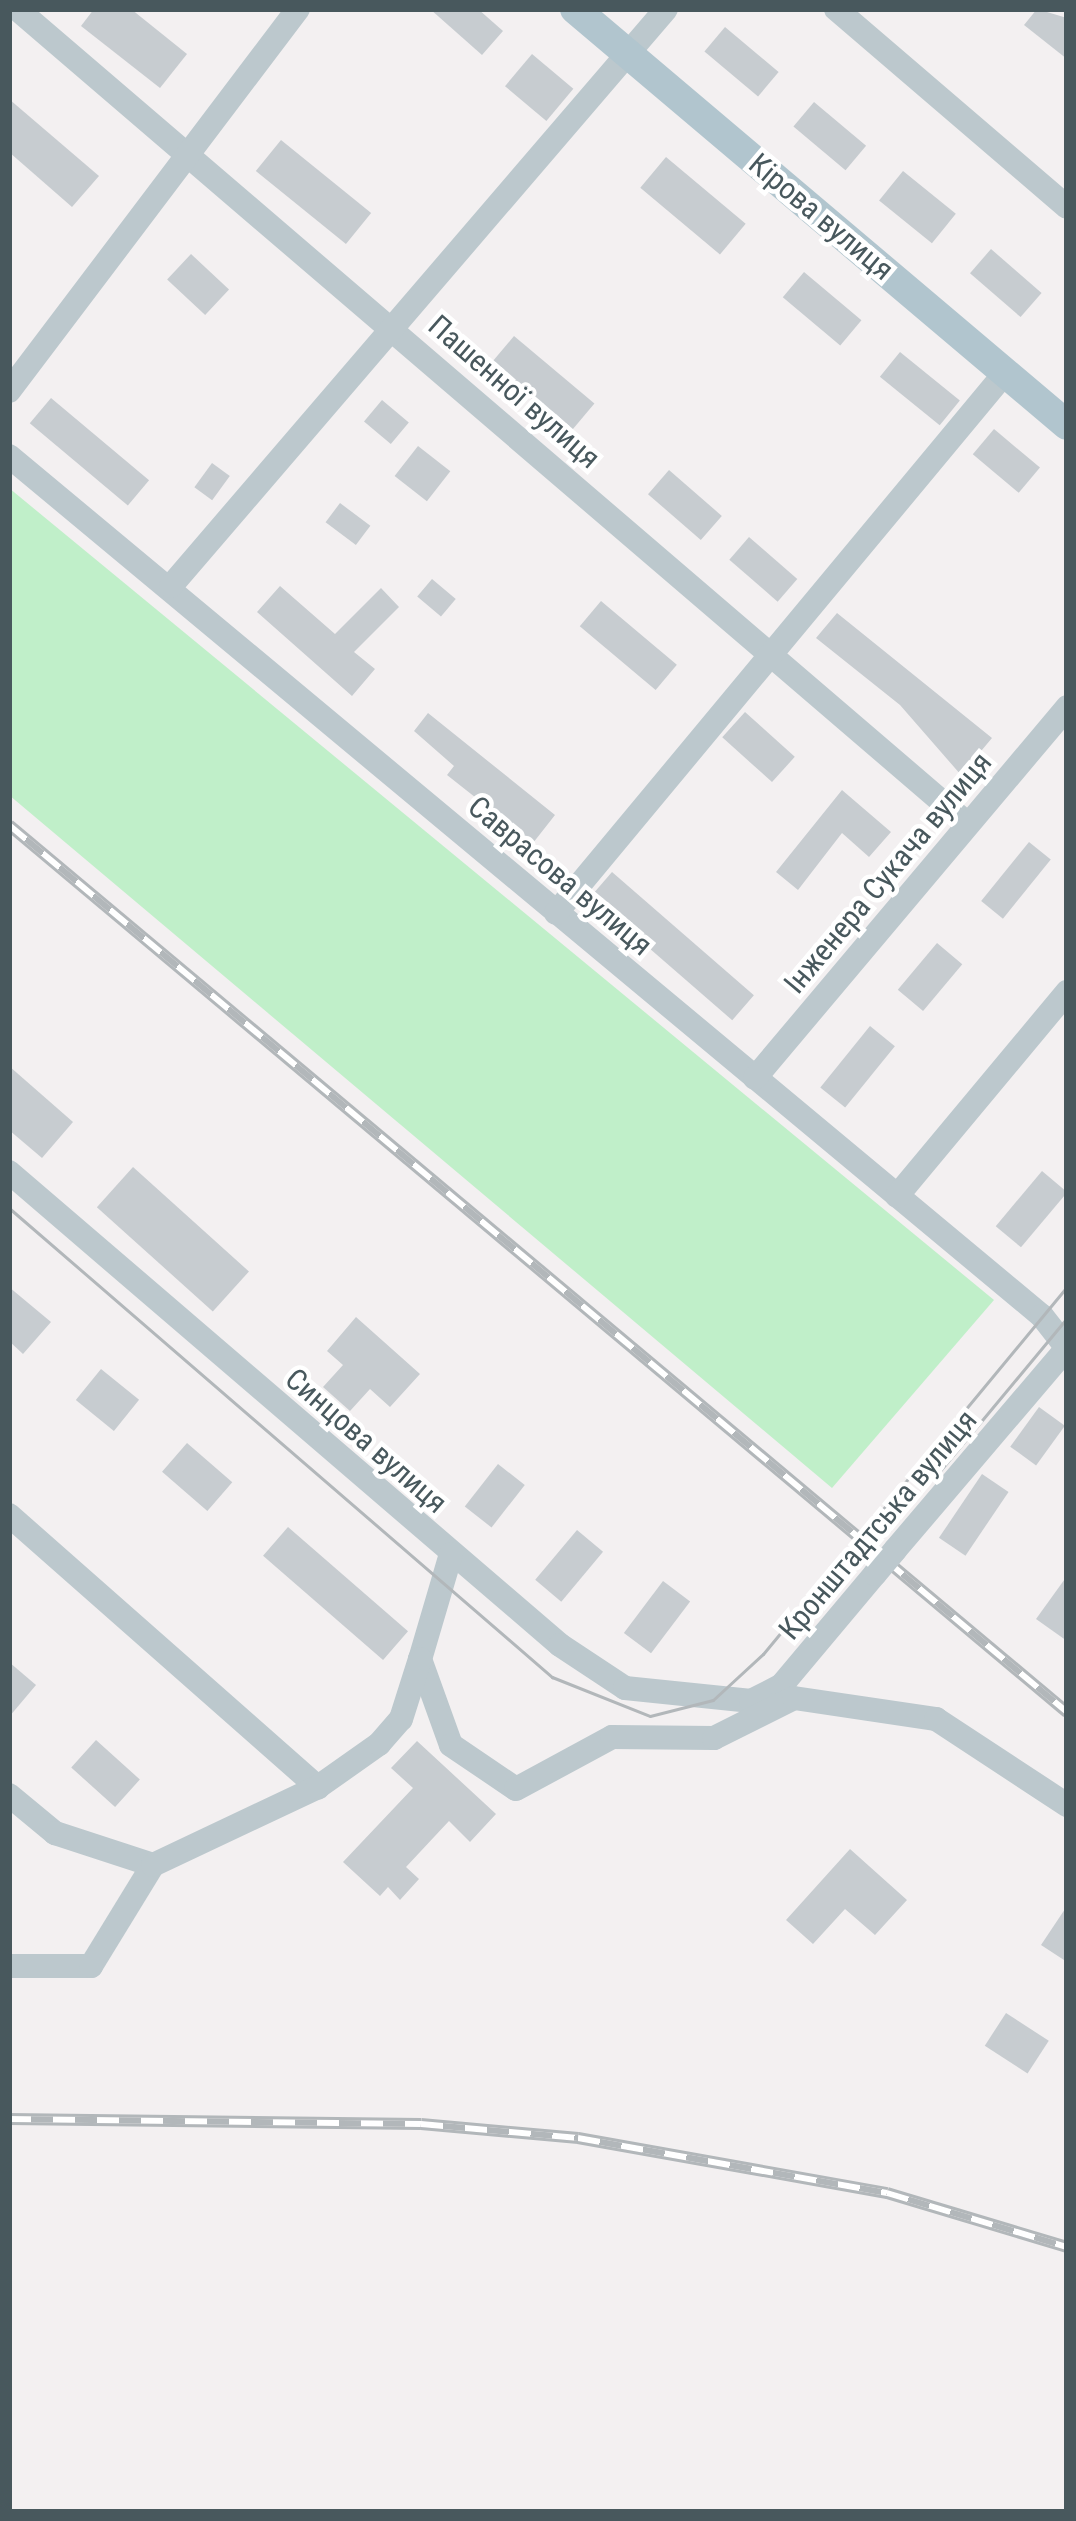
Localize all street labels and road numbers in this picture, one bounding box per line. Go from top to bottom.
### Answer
street label: Кірова вулиця [741,146,901,288]
street label: Пашенної вулиця [421,308,607,476]
street label: Інженера Сукача вулиця [777,745,999,1001]
street label: Саврасова вулиця [461,789,659,963]
street label: Синцова вулиця [278,1361,454,1521]
street label: Кронштадтська вулиця [771,1403,985,1647]

